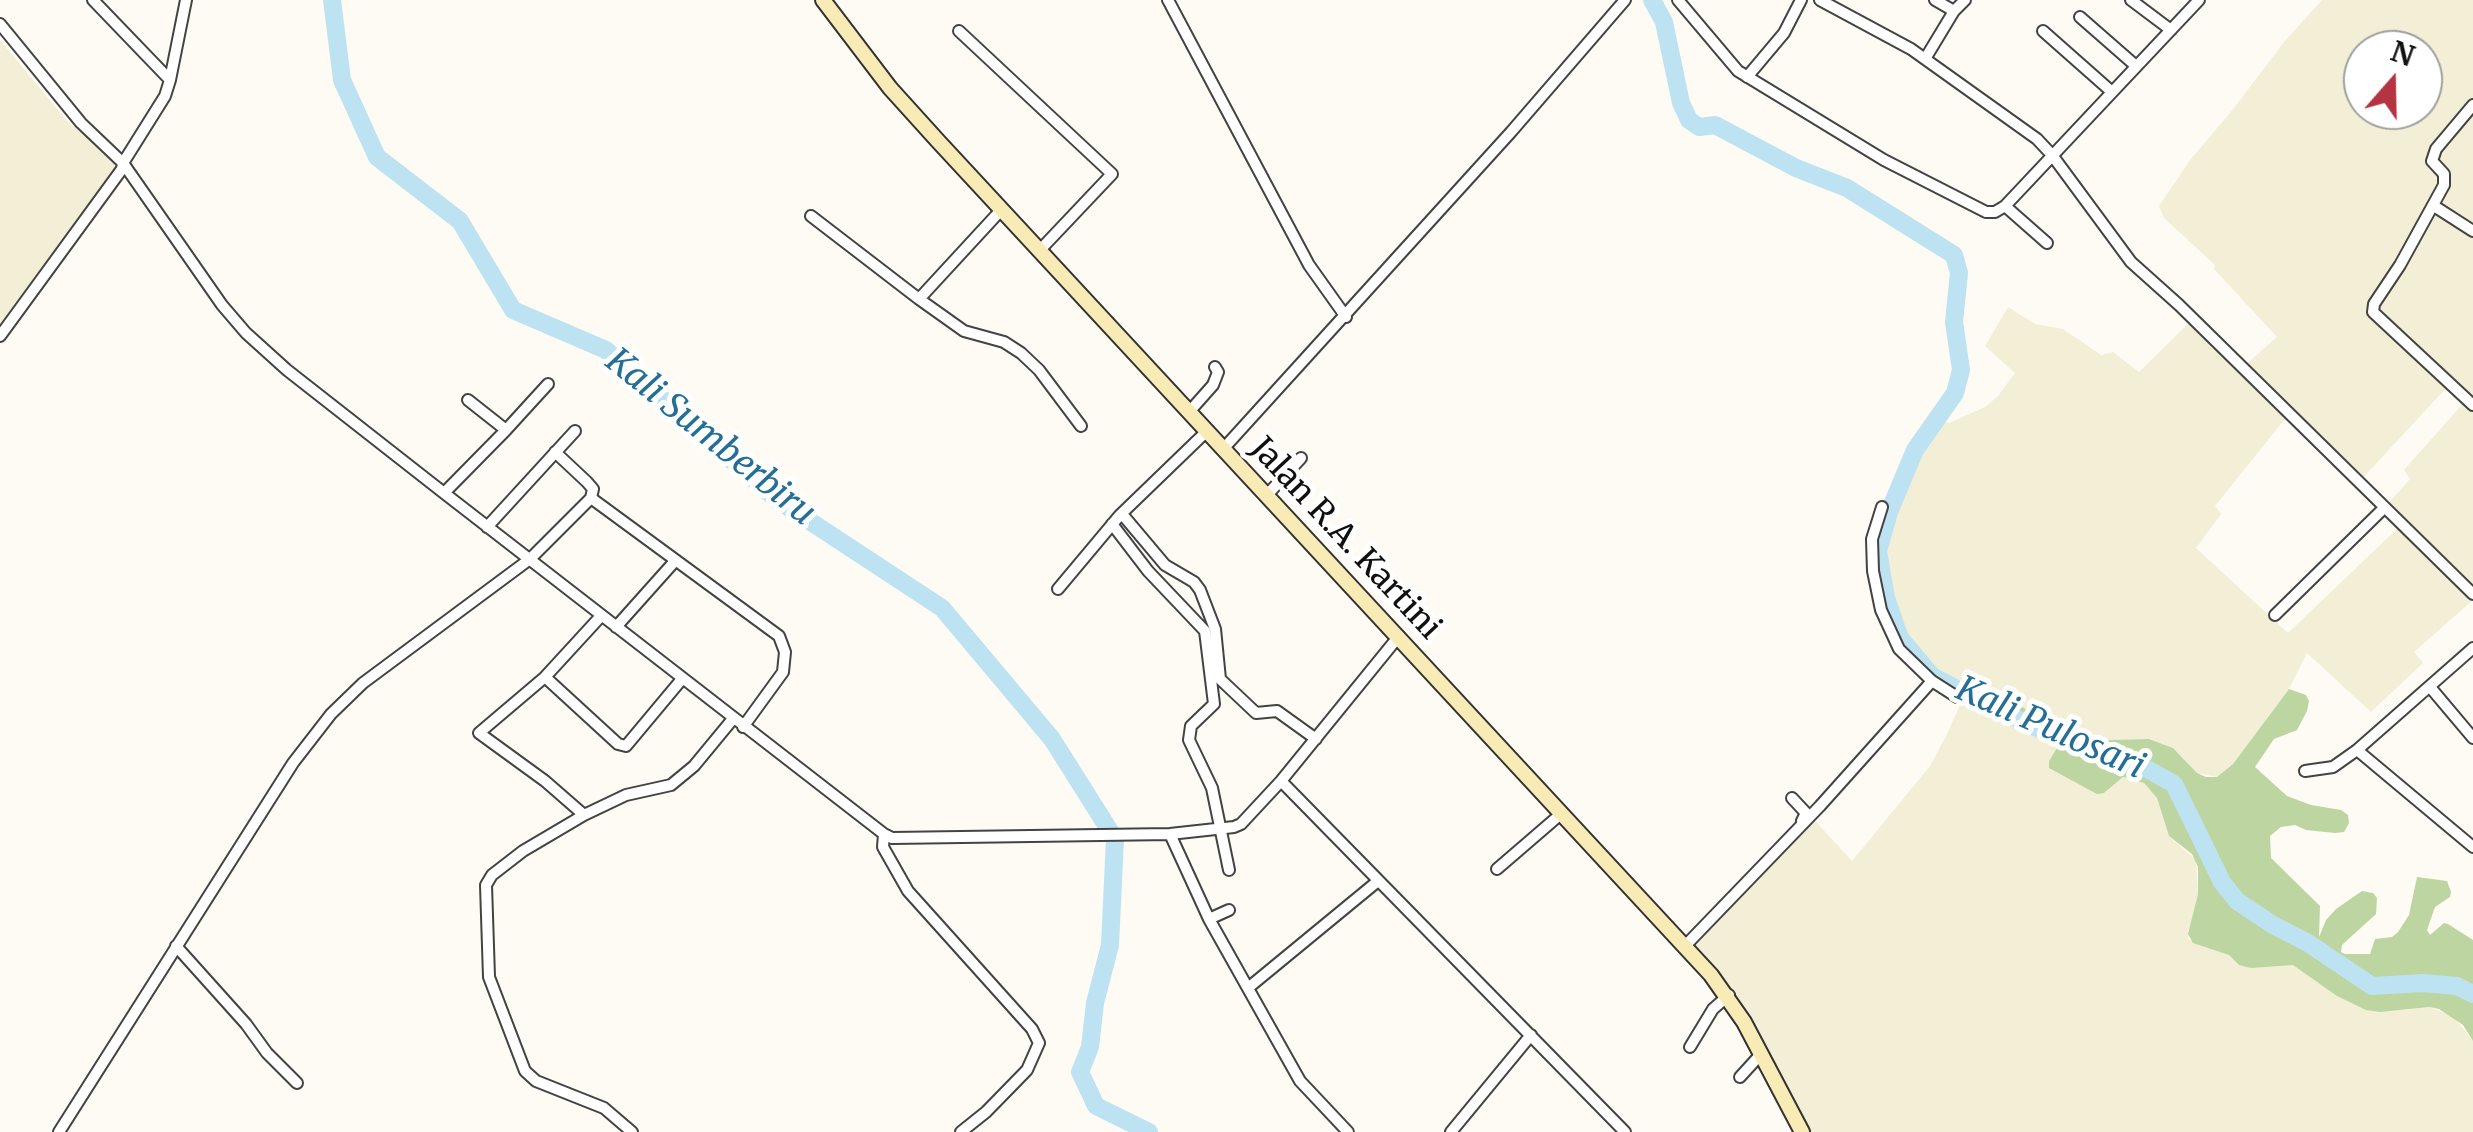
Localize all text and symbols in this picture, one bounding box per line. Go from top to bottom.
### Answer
north arrow [2343,30,2443,130]
text: N [2386,33,2419,74]
water label: Kali Sumberbiru [597,341,823,535]
street label: Jalan R.A. Kartini [1242,430,1448,648]
water label: Kali Pulosari [1949,669,2151,789]

